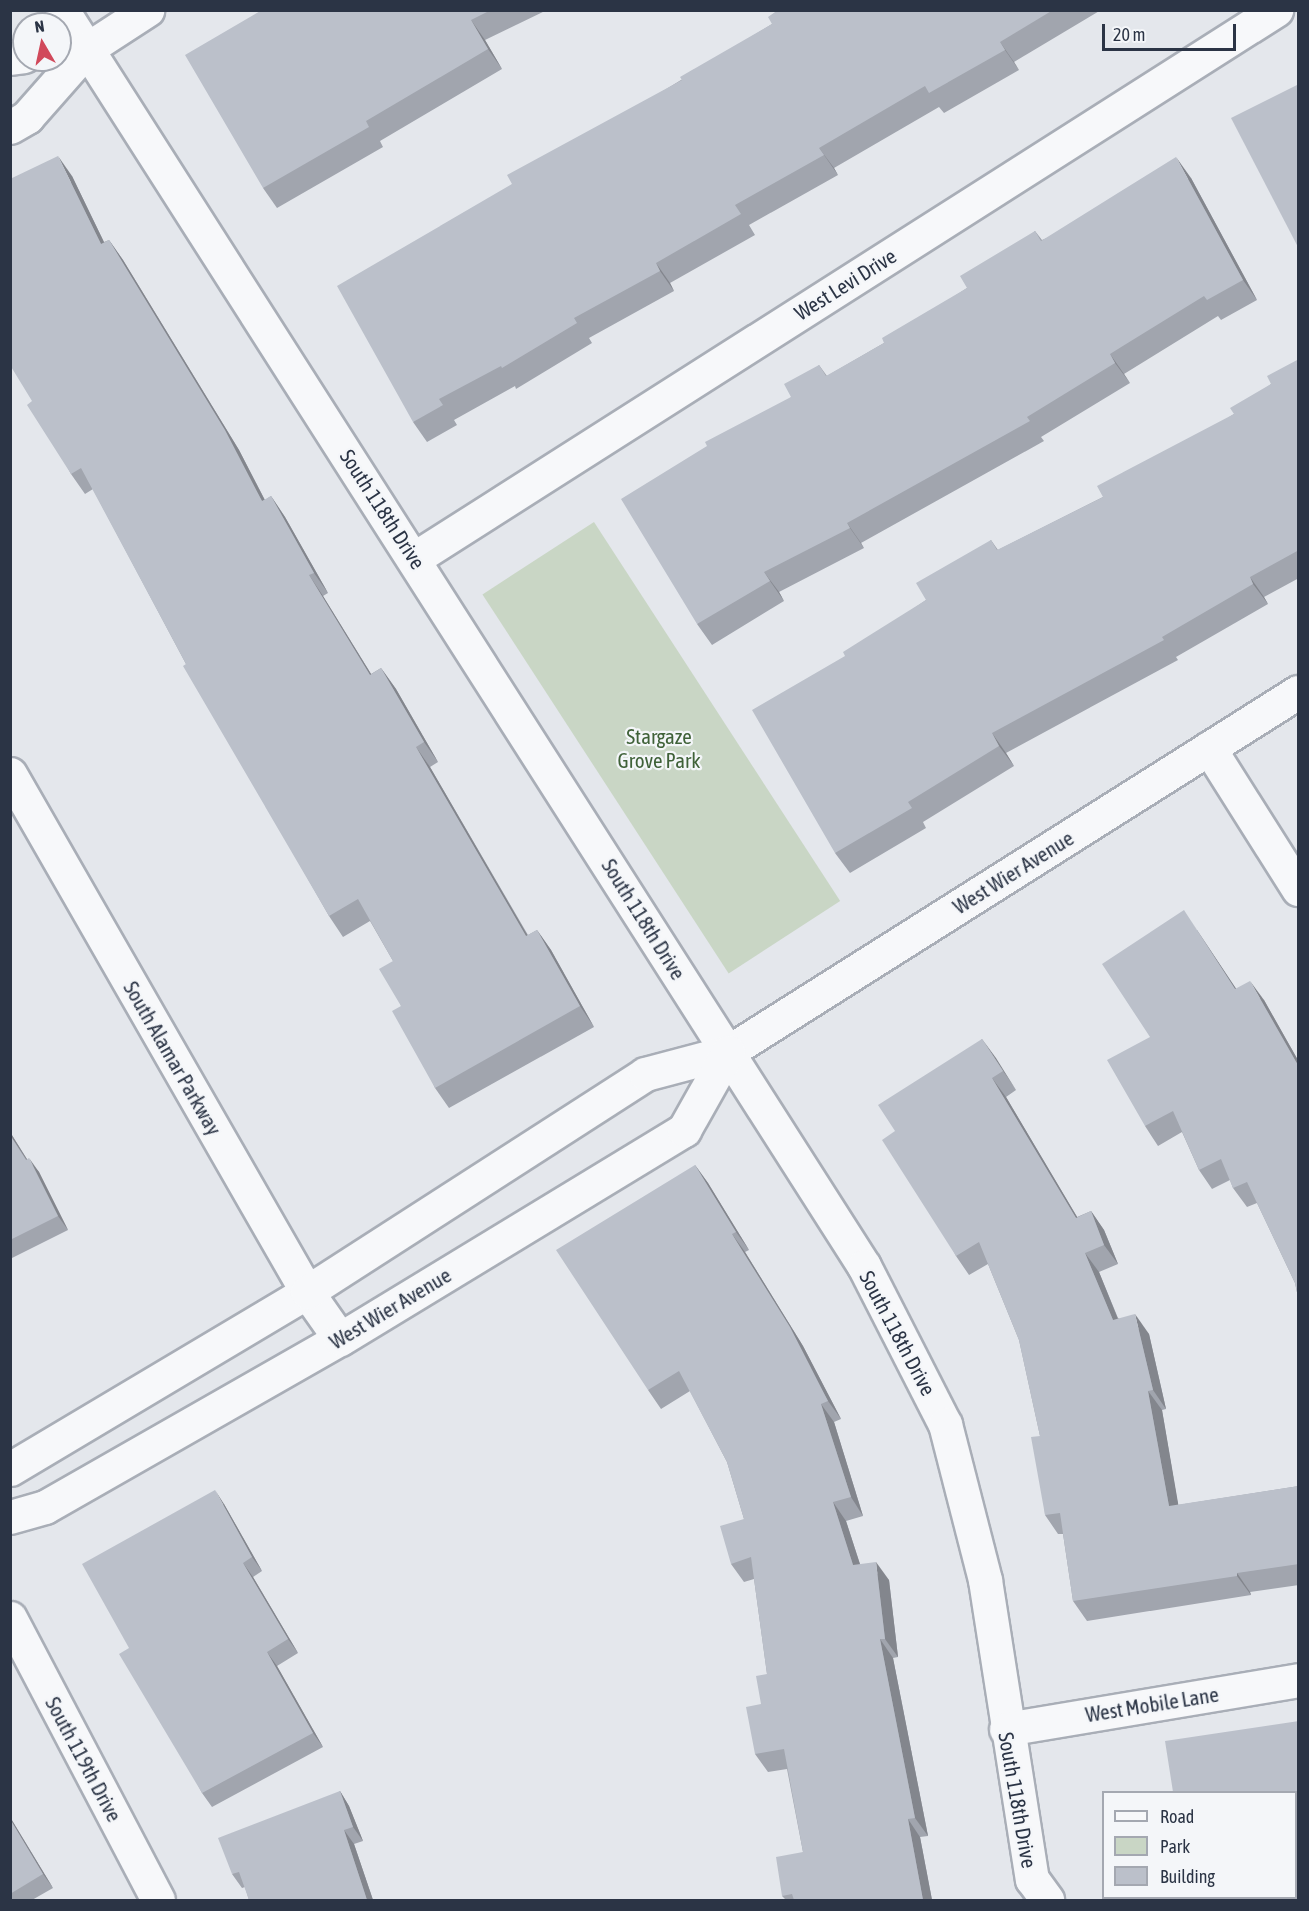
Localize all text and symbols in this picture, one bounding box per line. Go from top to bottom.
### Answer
north arrow [12,12,72,72]
scale bar [1105,12,1238,50]
text: N [33,17,46,36]
text: 20 m [1113,24,1145,45]
street label: West Levi Drive [790,243,900,325]
street label: South 118th Drive [335,445,431,573]
park label: Stargaze Grove Park [618,723,700,773]
street label: West Wier Avenue [948,825,1078,919]
street label: South 118th Drive [597,854,691,984]
street label: South Alamar Parkway [119,977,227,1139]
street label: West Wier Avenue [325,1262,455,1354]
street label: South 118th Drive [855,1266,941,1400]
street label: West Mobile Lane [1084,1681,1220,1727]
street label: South 119th Drive [41,1692,127,1826]
street label: South 118th Drive [994,1730,1042,1870]
legend [1102,1791,1297,1899]
text: Road [1160,1806,1194,1827]
text: Park [1160,1836,1190,1857]
text: Building [1160,1866,1215,1887]

